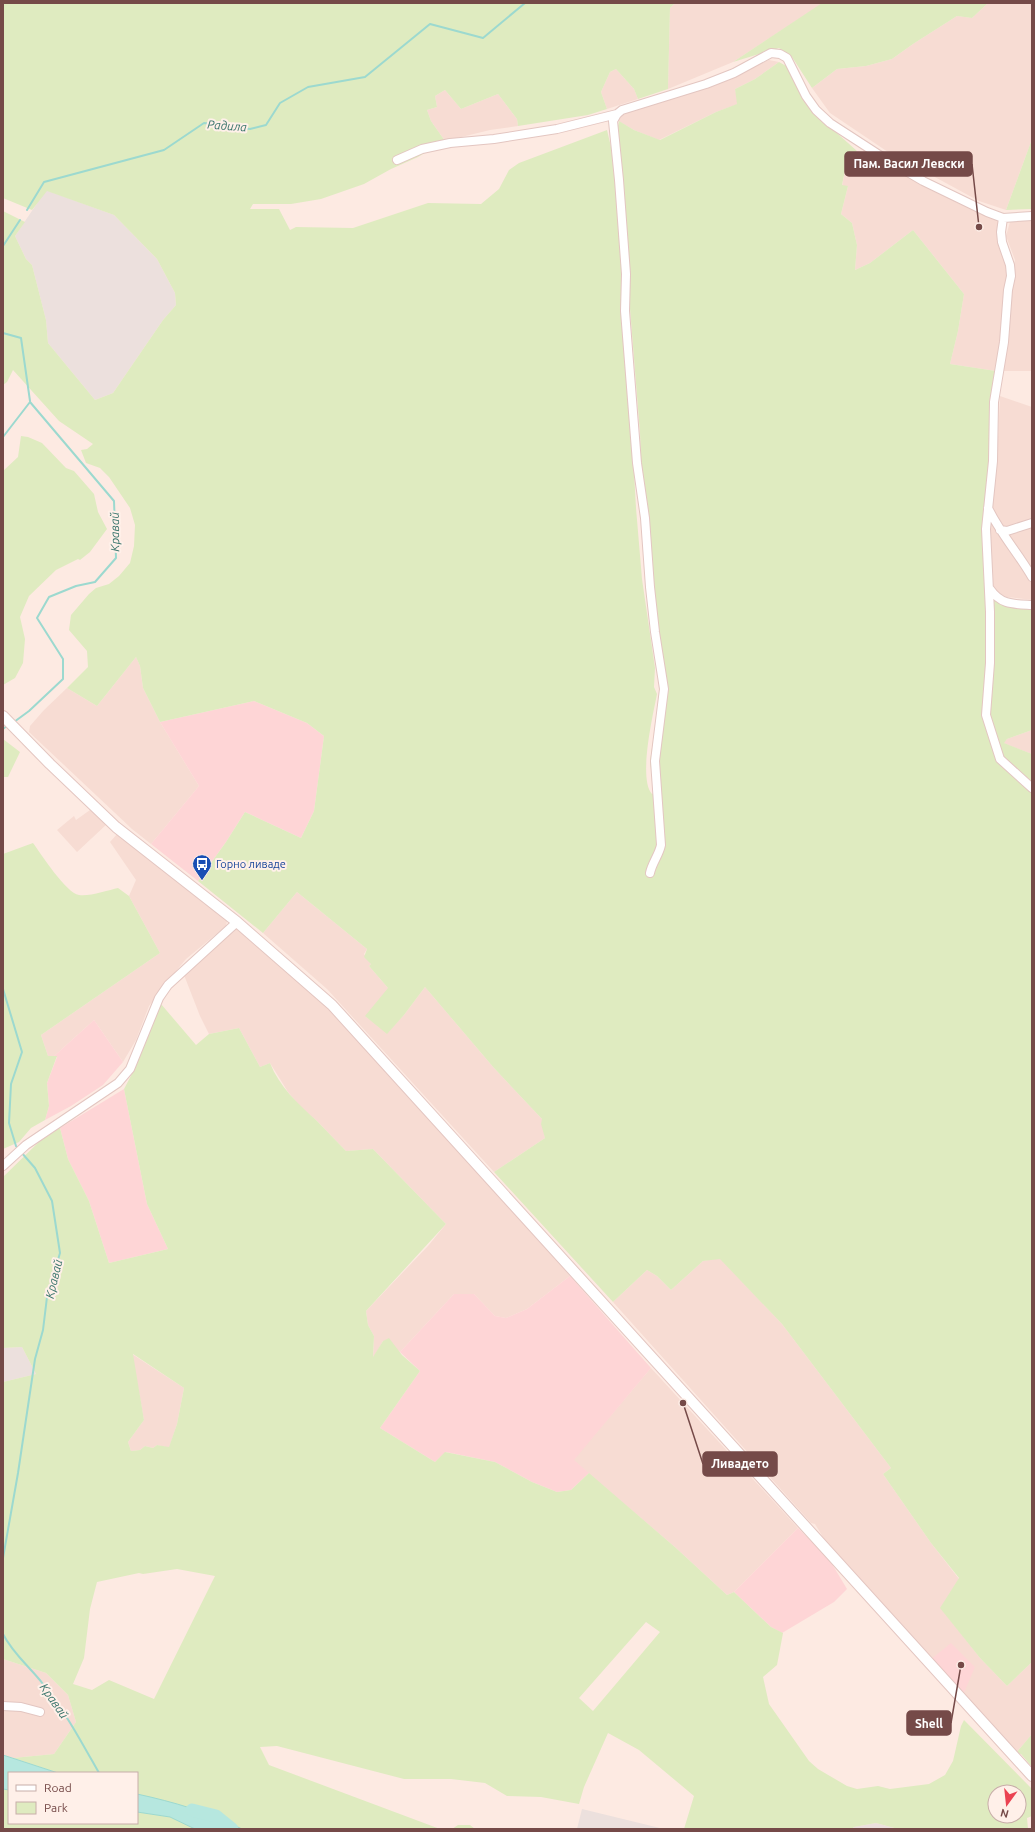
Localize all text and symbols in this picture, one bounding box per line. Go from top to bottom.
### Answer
water label: Радила [207,118,248,133]
callout: Пам. Васил Левски [845,152,972,176]
text: Пам. Васил Левски [853,157,965,170]
water label: Кравай [108,512,121,552]
bus stop icon: Горно ливаде [191,853,213,881]
place label: Горно ливаде [216,858,286,870]
water label: Кравай [43,1258,64,1300]
callout: Ливадето [703,1452,777,1476]
text: Ливадето [711,1457,769,1470]
water label: Кравай [38,1681,71,1721]
callout: Shell [907,1711,951,1735]
text: Shell [915,1717,943,1730]
legend [8,1772,138,1824]
text: Road [44,1781,72,1794]
north arrow [987,1784,1027,1824]
text: Park [44,1801,68,1814]
text: N [999,1807,1010,1821]

